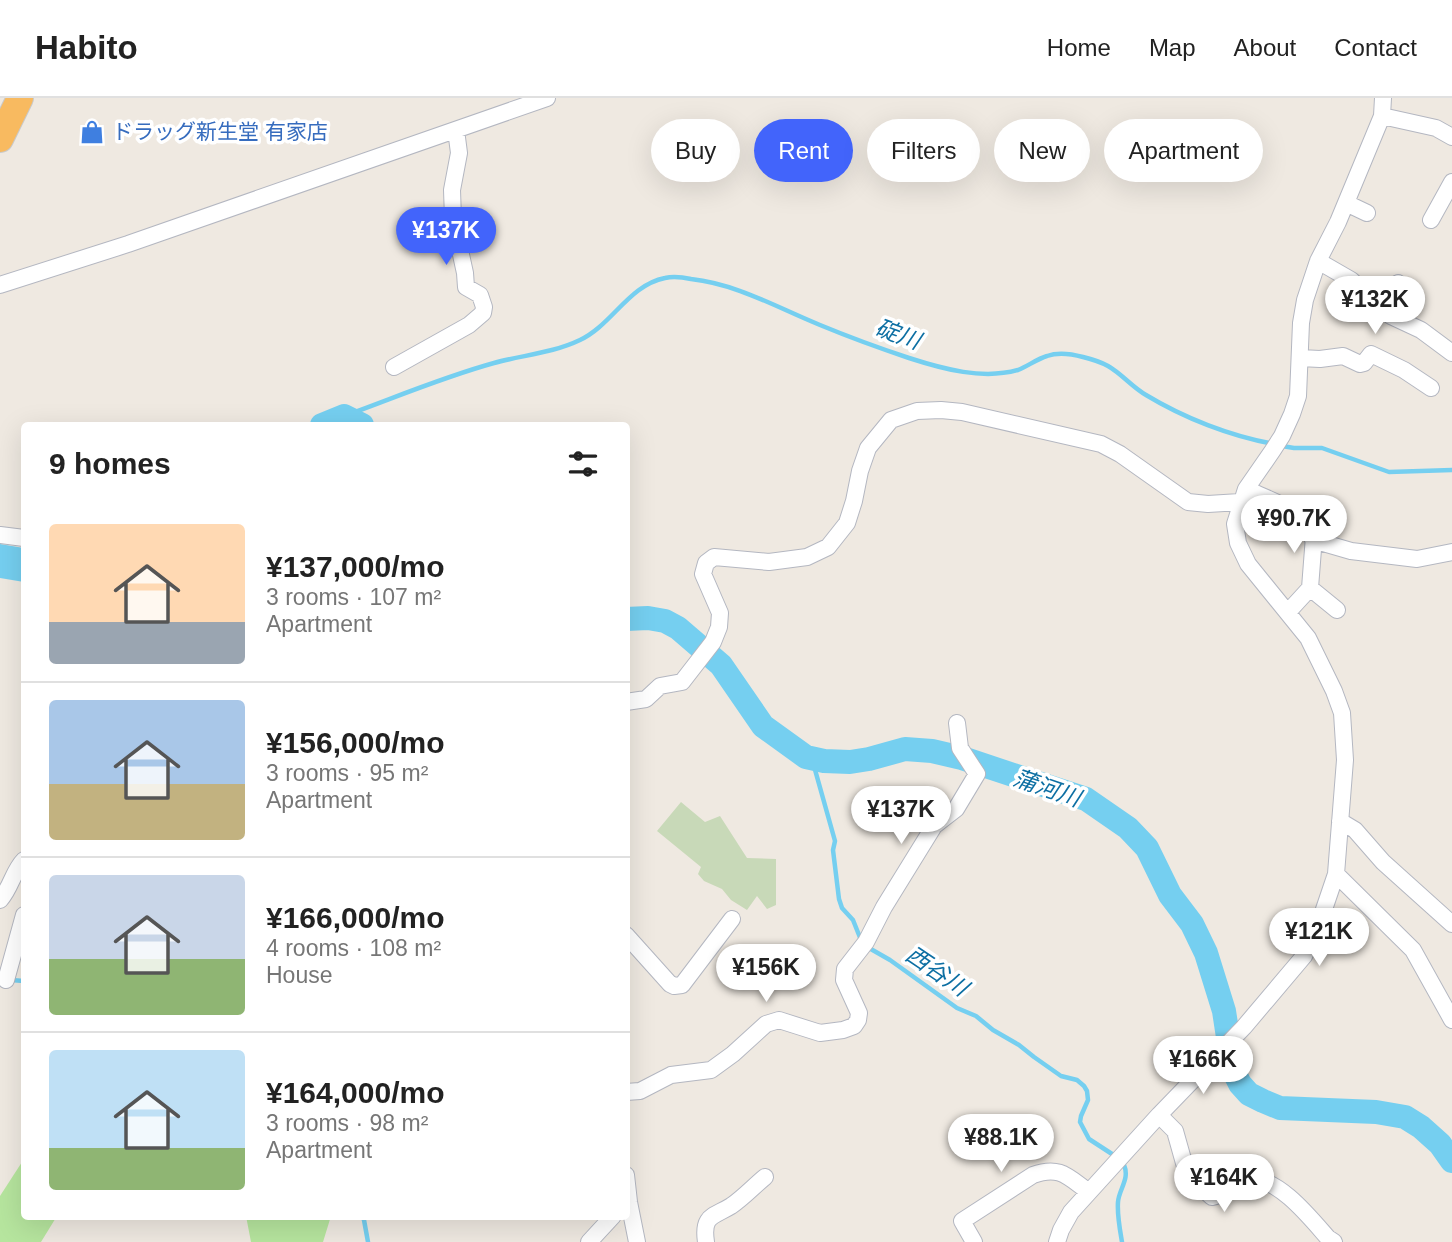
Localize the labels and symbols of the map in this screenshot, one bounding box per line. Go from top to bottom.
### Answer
shop icon: ドラッグ新生堂 有家店 [78,118,106,146]
place label: ドラッグ新生堂 有家店 [112,120,328,143]
pin: ¥137K [397,208,495,267]
pin: ¥132K [1326,276,1424,336]
water label: 碇川 [872,314,927,355]
pin: ¥90.7K [1237,496,1351,555]
water label: 蒲河川 [1010,764,1087,813]
pin: ¥137K [852,786,950,846]
pin: ¥121K [1270,908,1368,968]
water label: 西谷川 [901,941,975,1003]
pin: ¥156K [717,944,815,1004]
pin: ¥166K [1154,1037,1252,1096]
pin: ¥88.1K [944,1114,1058,1174]
pin: ¥164K [1175,1154,1273,1214]

